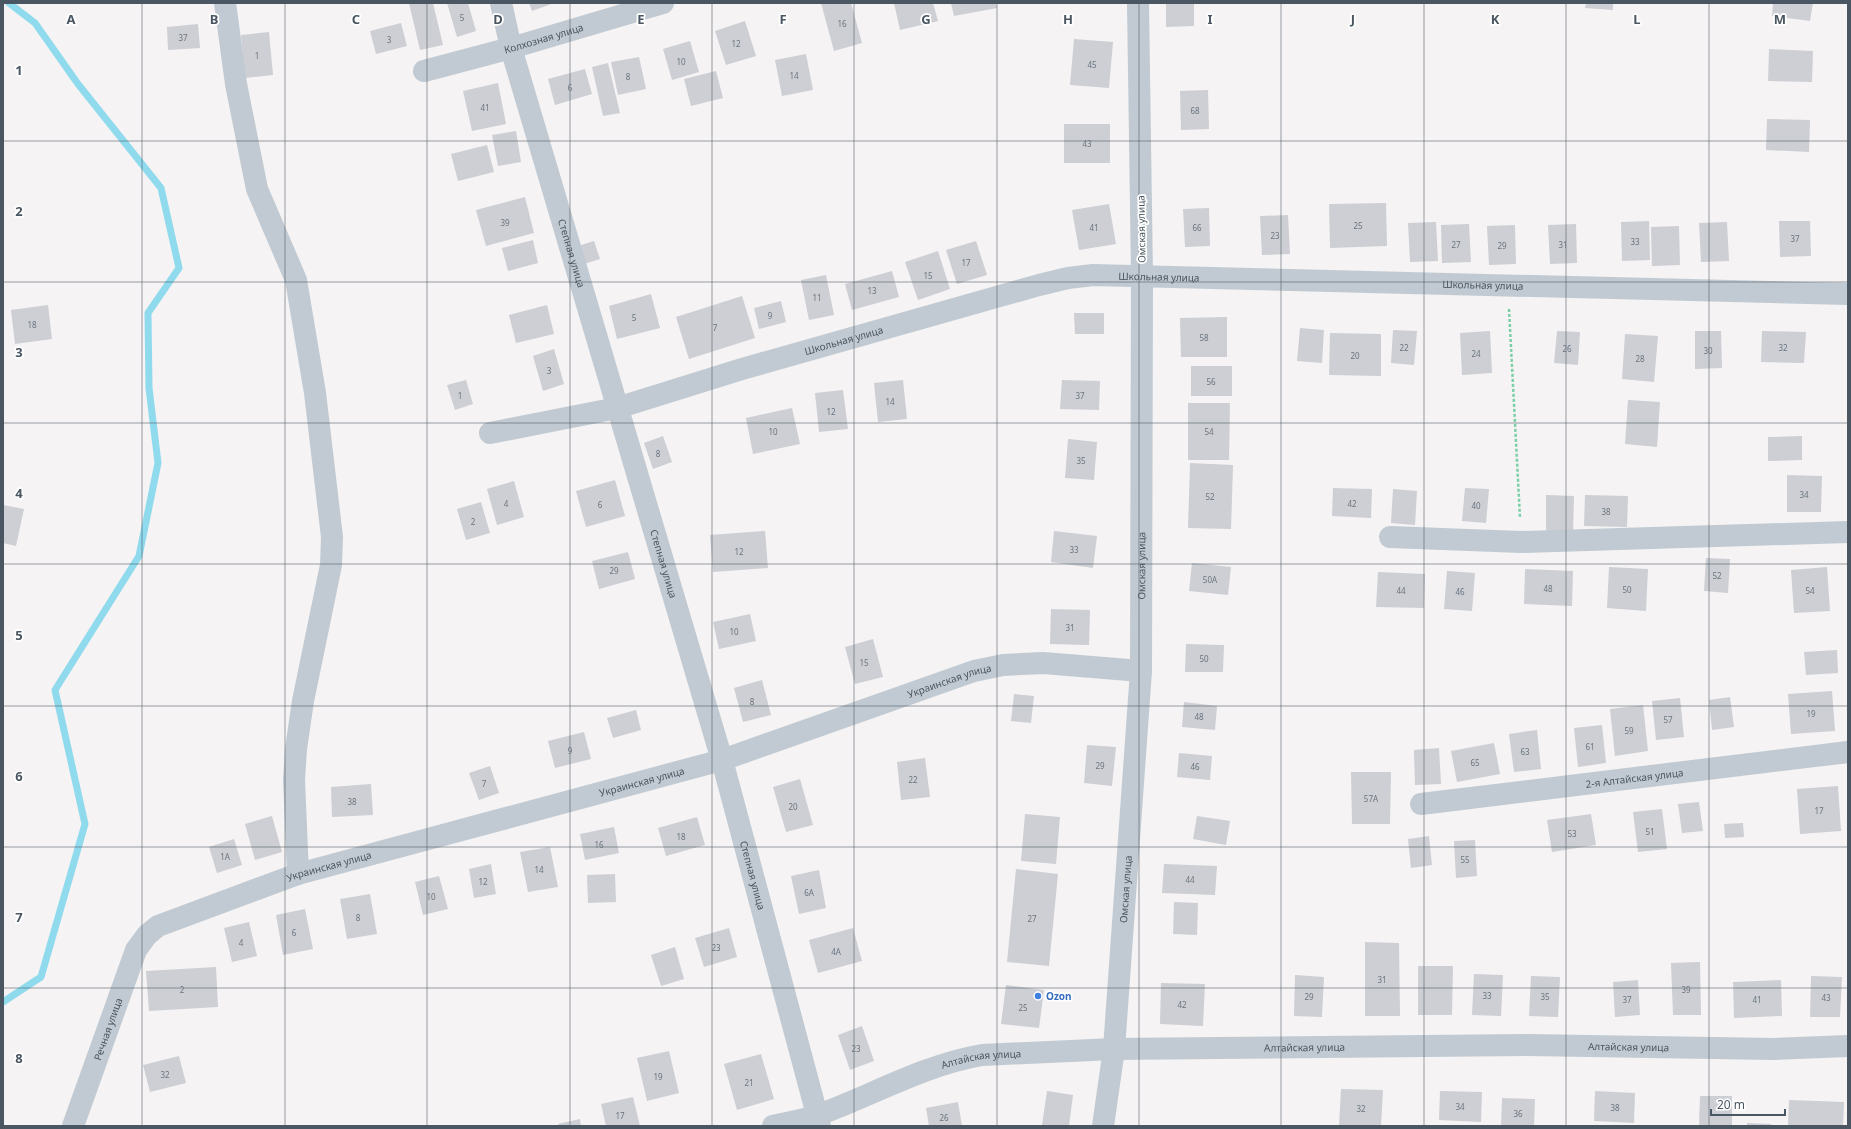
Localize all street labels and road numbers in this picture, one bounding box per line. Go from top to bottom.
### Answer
street label: Колхозная улица [502,20,585,57]
street label: Омская улица [1133,195,1149,263]
street label: Степная улица [555,217,589,289]
street label: Школьная улица [1118,269,1200,285]
street label: Школьная улица [1442,277,1524,293]
street label: Школьная улица [803,322,885,358]
street label: Степная улица [647,528,681,600]
street label: Омская улица [1134,532,1148,600]
street label: Украинская улица [905,661,993,701]
street label: Украинская улица [597,763,686,800]
street label: 2-я Алтайская улица [1585,765,1684,791]
street label: Степная улица [737,839,769,911]
street label: Украинская улица [284,848,373,885]
street label: Омская улица [1116,855,1135,923]
street label: Речная улица [90,996,125,1062]
street label: Алтайская улица [1588,1039,1669,1054]
street label: Алтайская улица [1264,1040,1345,1055]
street label: Алтайская улица [939,1046,1021,1072]

